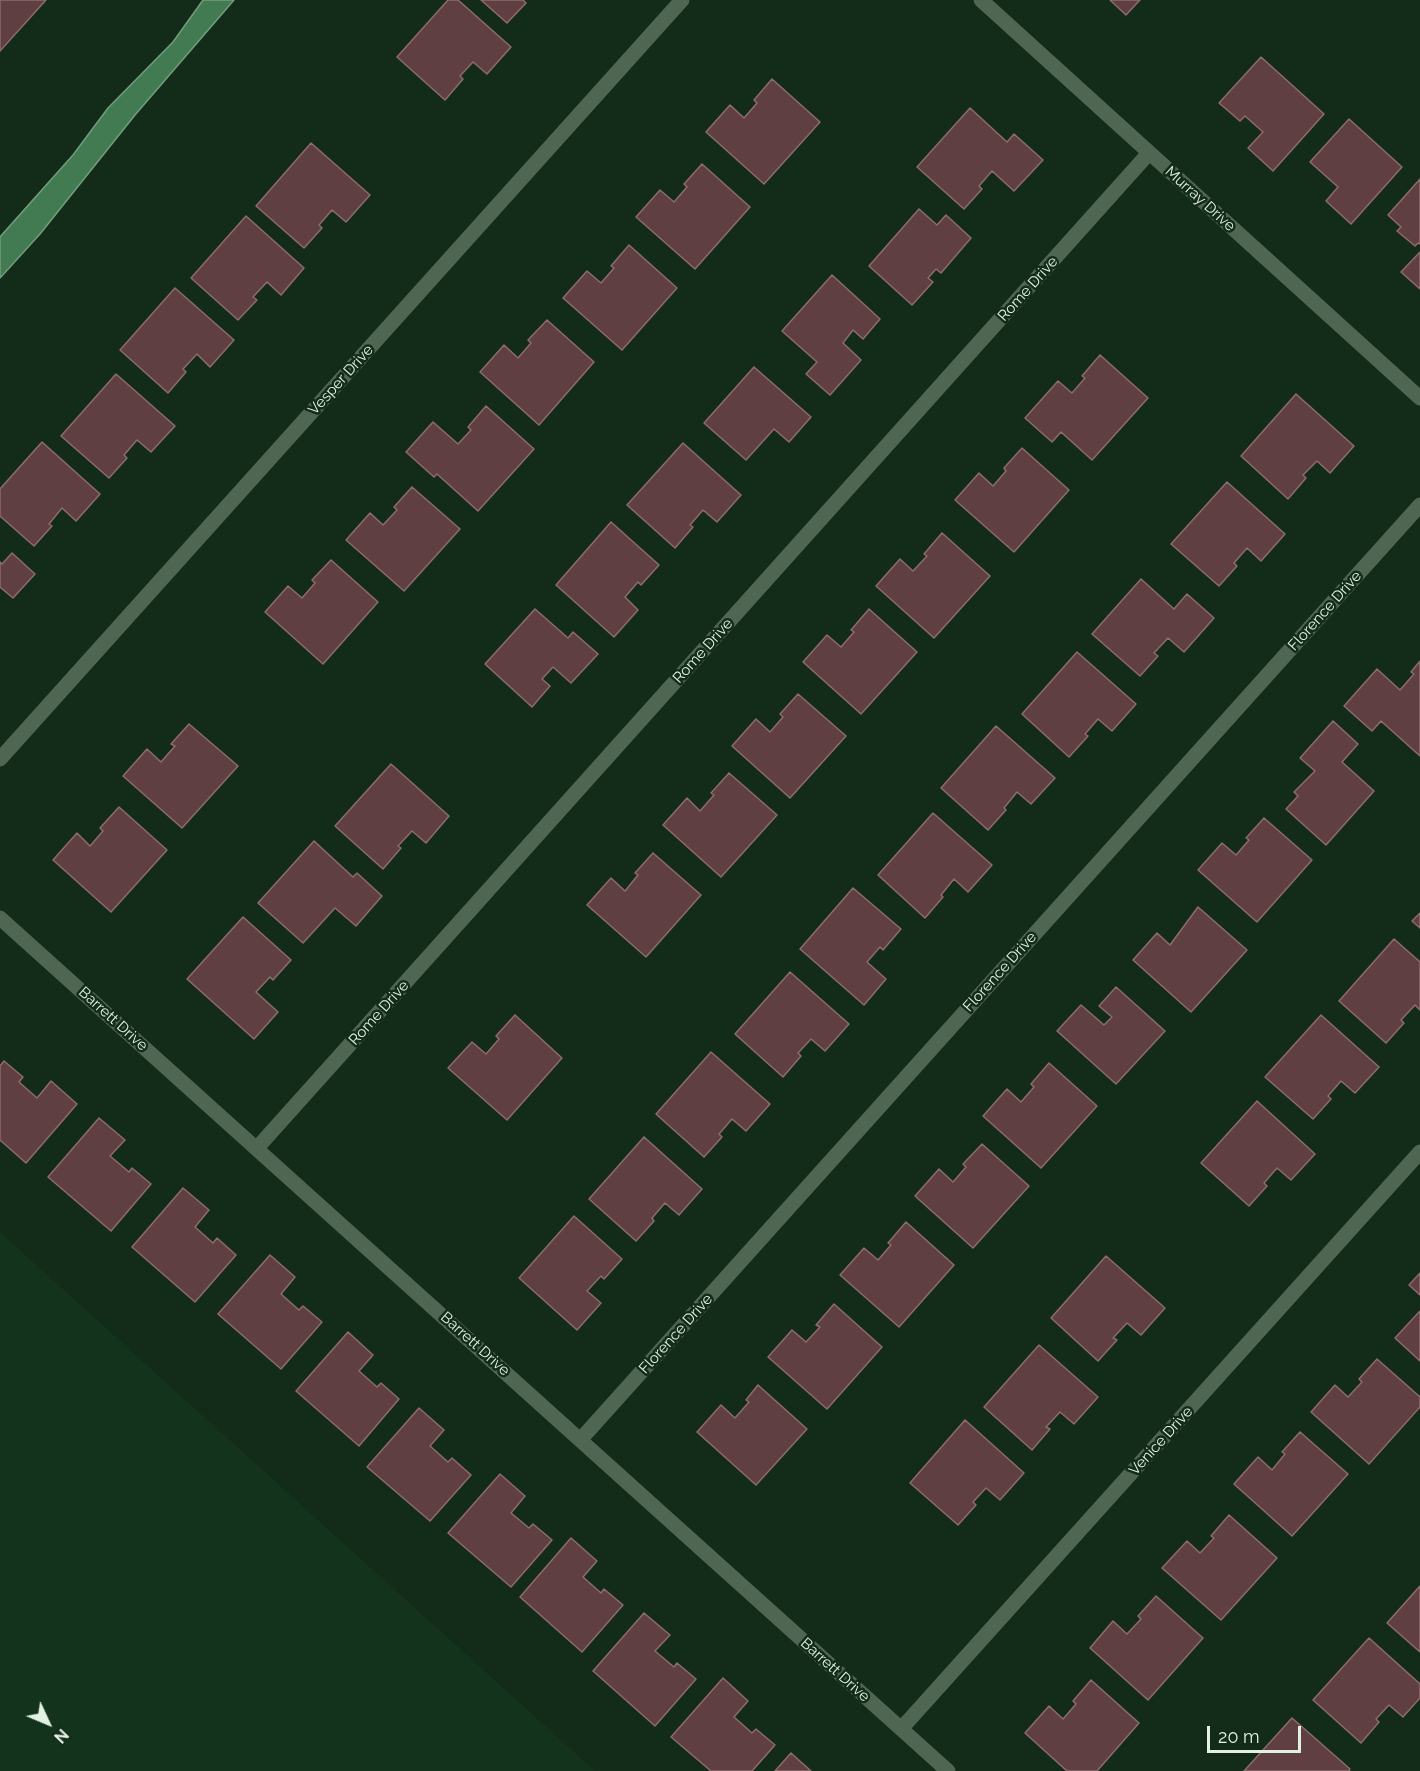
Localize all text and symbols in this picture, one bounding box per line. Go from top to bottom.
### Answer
street label: Murray Drive [1161,163,1239,235]
street label: Rome Drive [994,253,1062,325]
street label: Vesper Drive [305,341,377,419]
street label: Florence Drive [1285,567,1365,655]
street label: Rome Drive [669,615,737,687]
street label: Florence Drive [960,928,1040,1016]
street label: Rome Drive [345,977,413,1049]
street label: Barrett Drive [75,983,151,1055]
street label: Florence Drive [636,1290,716,1378]
street label: Barrett Drive [437,1308,513,1380]
street label: Venice Drive [1125,1403,1197,1479]
street label: Barrett Drive [797,1634,873,1706]
north arrow [18,1693,78,1753]
scale bar [1210,1714,1304,1752]
text: N [50,1725,72,1747]
text: 20 m [1218,1726,1260,1747]

